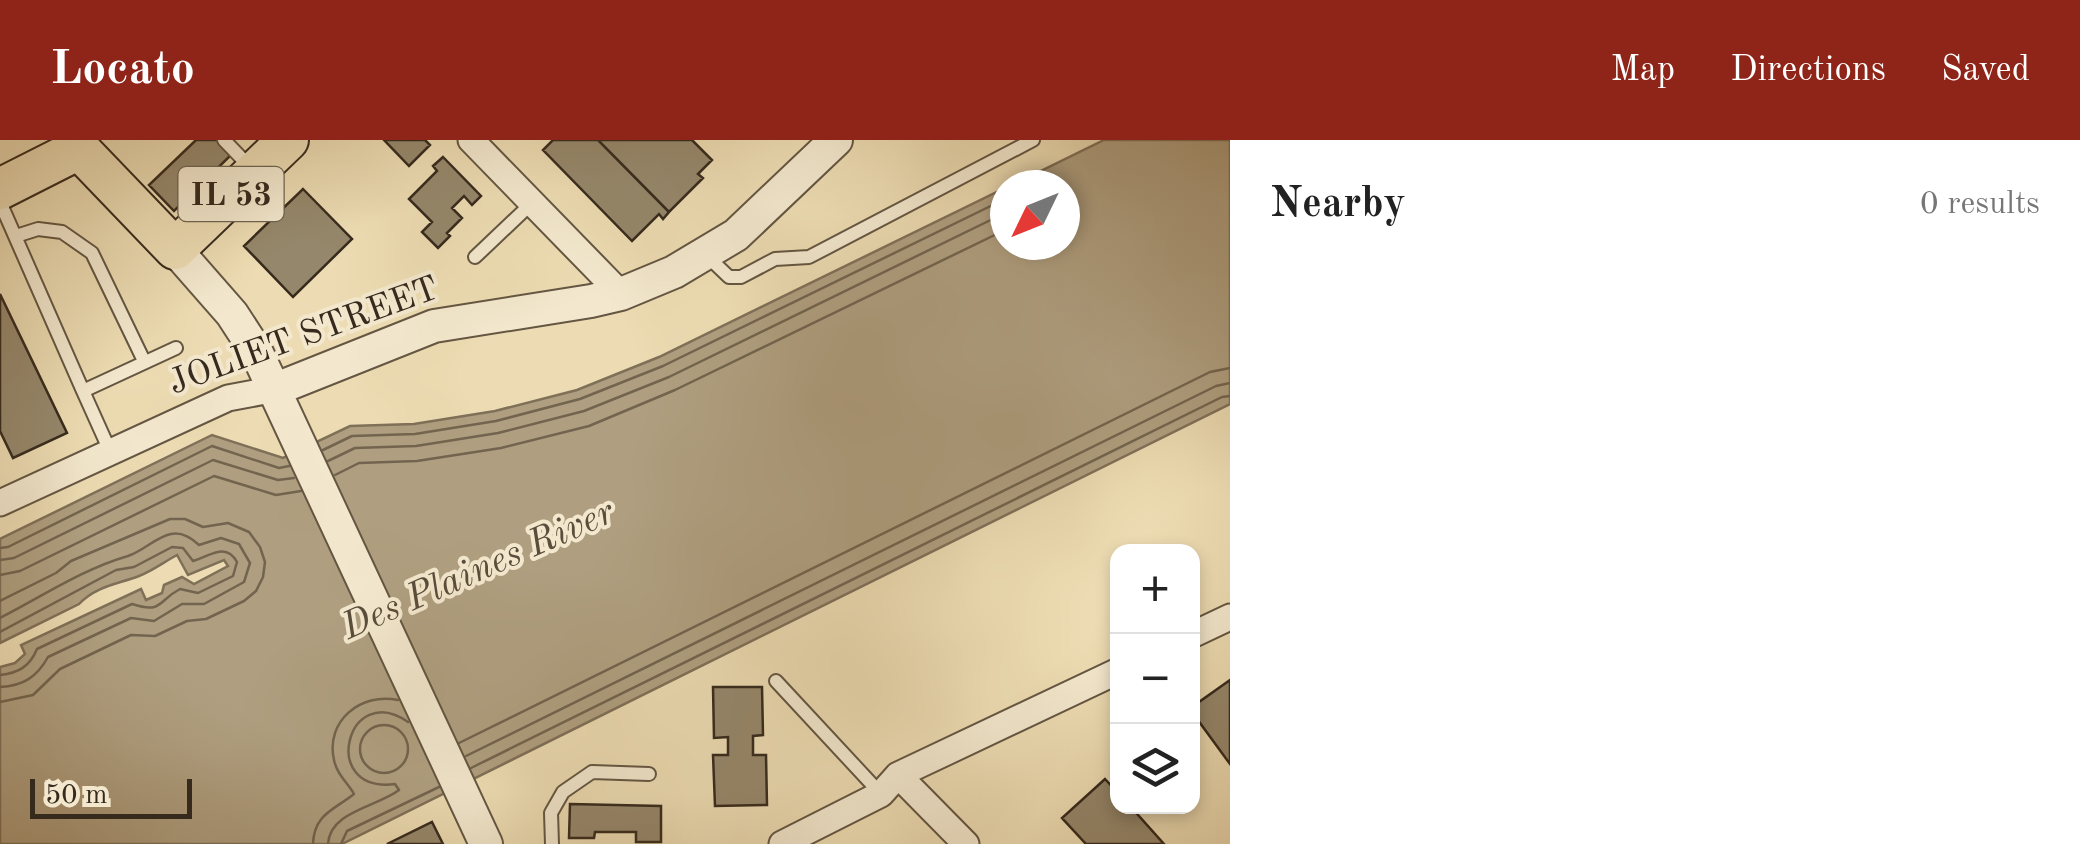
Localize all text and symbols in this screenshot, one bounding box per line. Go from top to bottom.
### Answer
text: Locato [50,46,195,94]
text: Map [1610,53,1675,88]
text: Directions [1730,53,1886,88]
text: Saved [1941,53,2030,88]
road number: IL 53 [178,167,284,221]
north arrow [990,170,1080,260]
text: Nearby [1270,184,1406,226]
text: 0 results [1920,189,2040,221]
street label: JOLIET STREET [164,271,444,401]
water label: Des Plaines River [336,493,621,648]
map controls [1110,544,1200,814]
button: + [1110,544,1200,634]
button: − [1110,634,1200,724]
button: layers [1110,724,1200,814]
scale bar [30,774,192,818]
text: 50 m [45,782,108,810]

